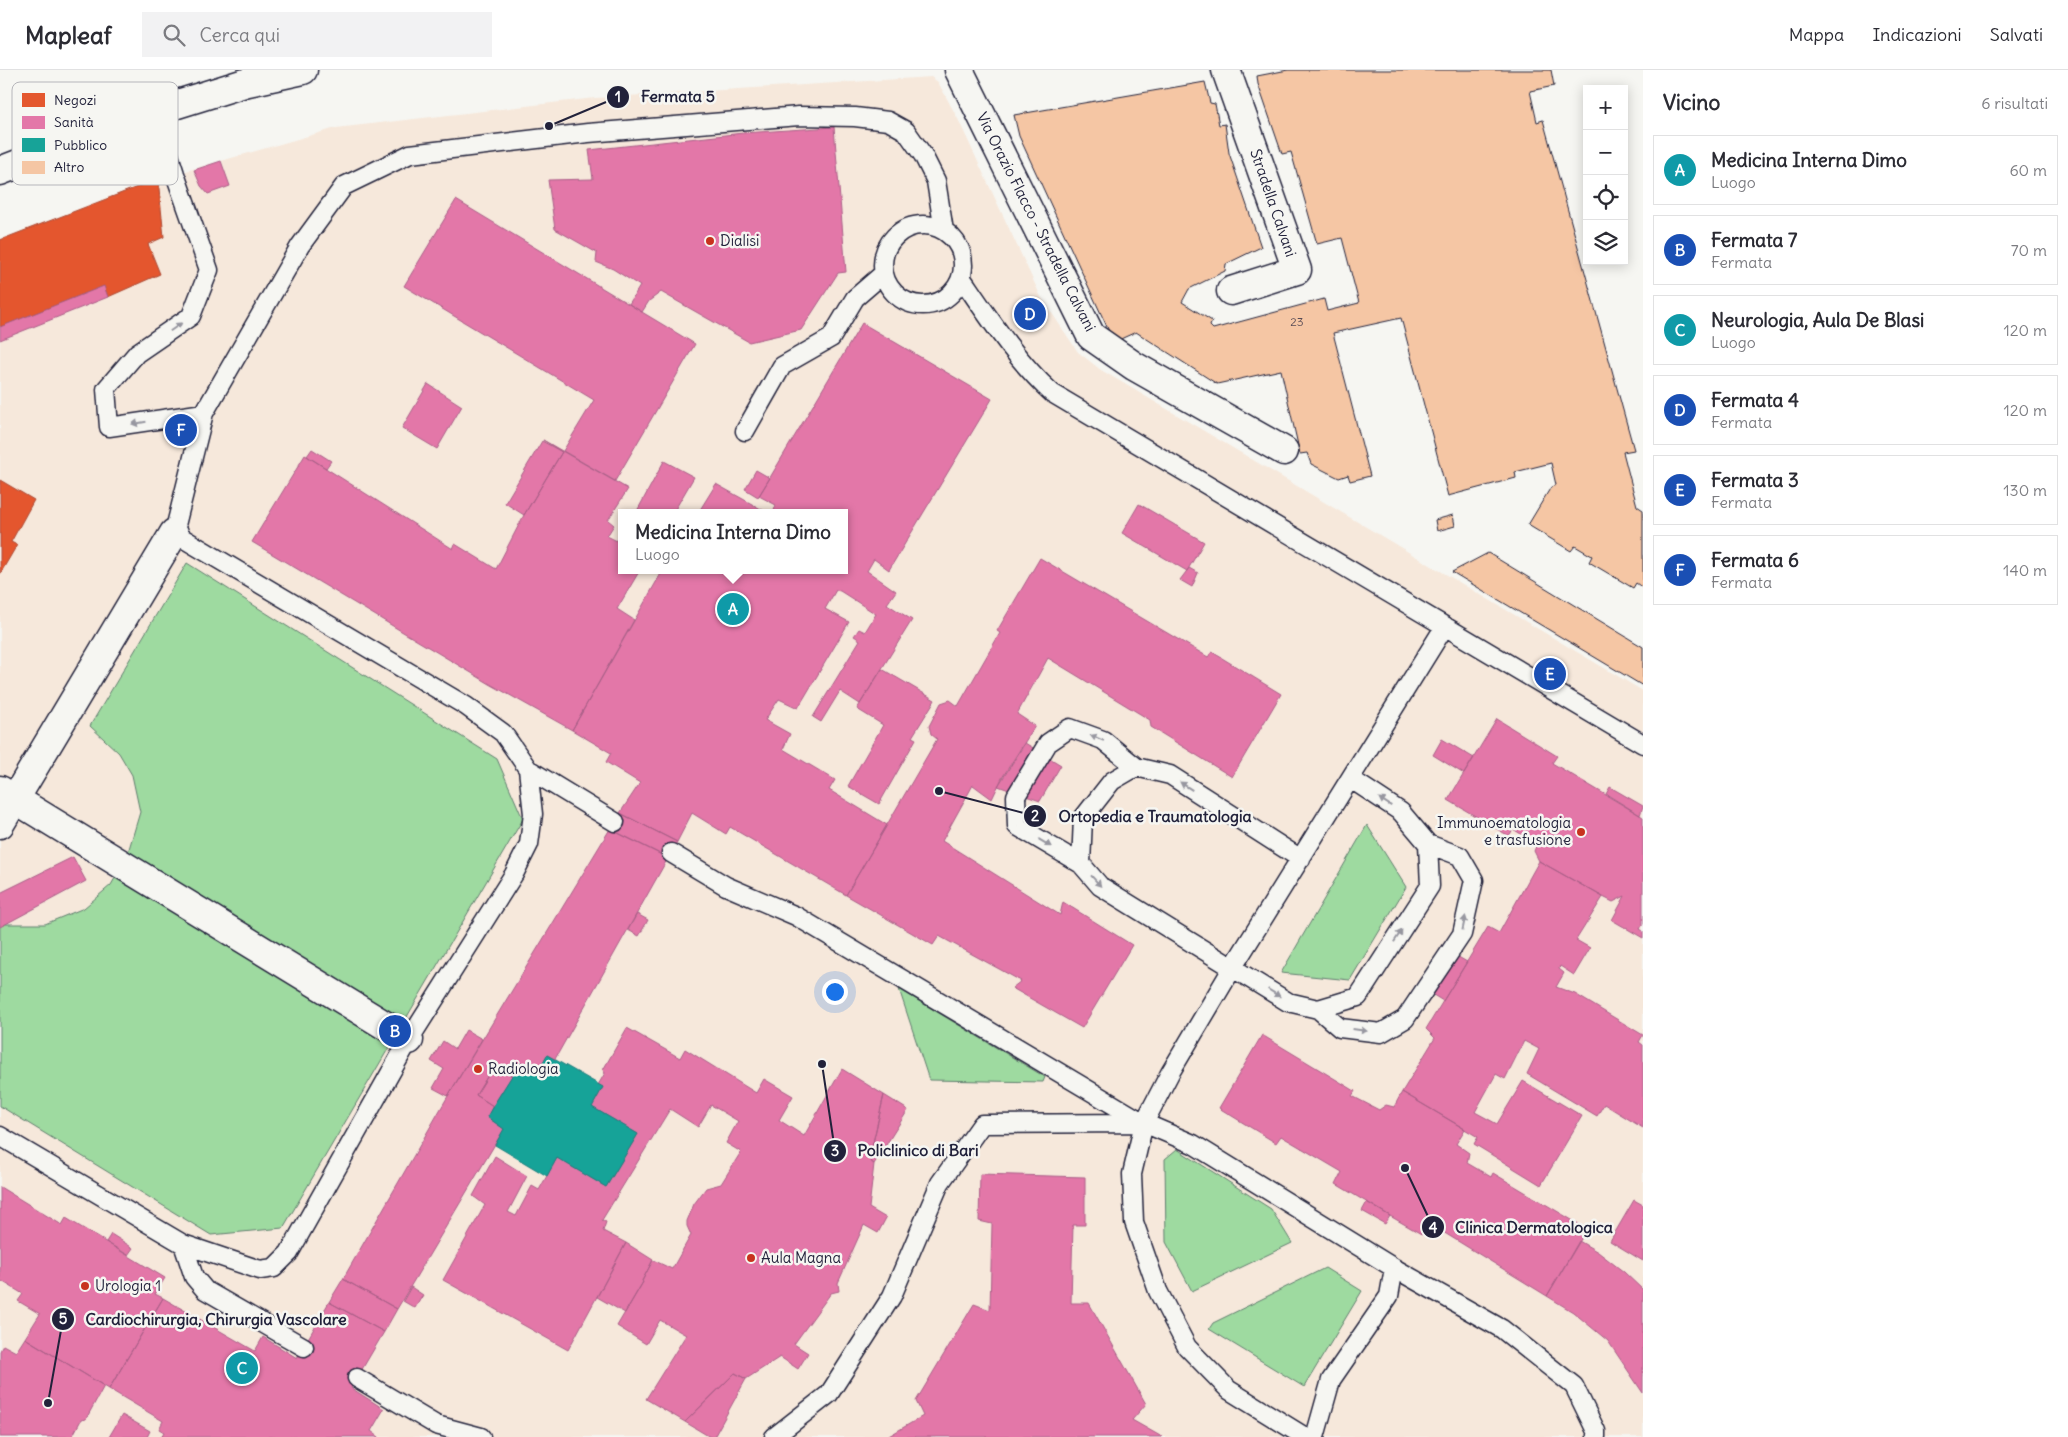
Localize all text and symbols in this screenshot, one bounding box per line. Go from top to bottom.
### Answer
search box [142,12,492,57]
text: Mapleaf [25,20,112,50]
icon: search [160,21,188,49]
text: Cerca qui [200,23,280,47]
text: Mappa [1789,23,1844,46]
text: Indicazioni [1872,23,1962,46]
text: Salvati [1990,23,2043,46]
callout: Fermata 5 [606,81,725,112]
legend [12,82,178,185]
map controls [1583,85,1628,265]
button: + [1583,85,1628,130]
text: Fermata 5 [641,86,715,106]
text: 1 [615,87,621,106]
text: Vicino [1663,89,1720,116]
text: Negozi [54,91,97,109]
text: 6 risultati [1981,93,2048,113]
street label: Via Orazio Flacco - Stradella Calvani [973,109,1100,335]
text: Sanità [54,113,94,131]
button: − [1583,130,1628,175]
text: Pubblico [54,136,107,154]
street label: Stradella Calvani [1246,146,1301,259]
text: Medicina Interna Dimo [1711,148,1907,172]
text: Altro [54,158,84,176]
text: A [1675,160,1685,180]
text: 60 m [2009,160,2047,180]
text: Luogo [1711,172,1756,192]
button: locate [1583,175,1628,220]
button: layers [1583,220,1628,265]
text: Fermata 7 [1711,228,1797,252]
place label: Dialisi [720,231,759,250]
marker: Dialisi [704,235,716,247]
text: B [1675,240,1685,260]
text: 70 m [2011,240,2047,260]
text: Fermata [1711,252,1772,272]
pin: D [1014,295,1046,333]
text: Neurologia, Aula De Blasi [1711,308,1924,332]
house number: 23 [1290,314,1304,329]
text: C [1675,320,1685,340]
text: 120 m [2004,320,2047,340]
one-way arrow [169,322,182,332]
text: Luogo [1711,332,1756,352]
text: Fermata 4 [1711,388,1799,412]
text: D [1674,400,1686,420]
text: 120 m [2004,400,2047,420]
pin: F [165,411,197,449]
text: Fermata [1711,412,1772,432]
one-way arrow [131,419,147,427]
text: Fermata 3 [1711,468,1799,492]
text: E [1675,480,1685,500]
text: 130 m [2003,480,2047,500]
text: Fermata [1711,492,1772,512]
popup [618,509,848,574]
text: Medicina Interna Dimo [635,520,831,544]
text: Luogo [635,544,680,564]
text: Fermata 6 [1711,548,1799,572]
text: F [1675,560,1685,580]
text: 140 m [2003,560,2047,580]
text: Fermata [1711,572,1772,592]
pin: A [717,590,749,628]
pin: E [1534,655,1566,693]
one-way arrow [1090,734,1104,742]
one-way arrow [1179,781,1193,790]
one-way arrow [1378,797,1391,806]
callout: Ortopedia e Traumatologia [1023,801,1261,832]
text: 2 [1031,806,1039,825]
text: Ortopedia e Traumatologia [1058,806,1252,827]
place label: Immunoematologia e trasfusione [1437,813,1571,849]
marker: Immunoematologia e trasfusione [1575,826,1587,838]
one-way arrow [1038,839,1051,848]
one-way arrow [1090,874,1102,886]
one-way arrow [1460,916,1468,931]
one-way arrow [1393,929,1403,943]
your location [822,979,848,1005]
one-way arrow [1268,989,1281,998]
pin: B [379,1012,411,1050]
one-way arrow [1352,1026,1368,1034]
place label: Radiologia [488,1059,559,1078]
marker: Radiologia [472,1063,484,1075]
callout: Policlinico di Bari [823,1135,989,1166]
text: Policlinico di Bari [858,1140,978,1160]
text: 3 [831,1141,839,1160]
callout: Clinica Dermatologica [1421,1212,1623,1243]
text: Clinica Dermatologica [1455,1217,1613,1238]
text: 4 [1429,1218,1438,1237]
place label: Aula Magna [761,1248,842,1267]
marker: Aula Magna [745,1252,757,1264]
place label: Urologia 1 [95,1276,161,1295]
marker: Urologia 1 [79,1280,91,1292]
callout: Cardiochirurgia, Chirurgia Vascolare [51,1303,357,1334]
text: 5 [59,1309,68,1328]
text: Cardiochirurgia, Chirurgia Vascolare [85,1309,347,1330]
pin: C [226,1349,258,1387]

